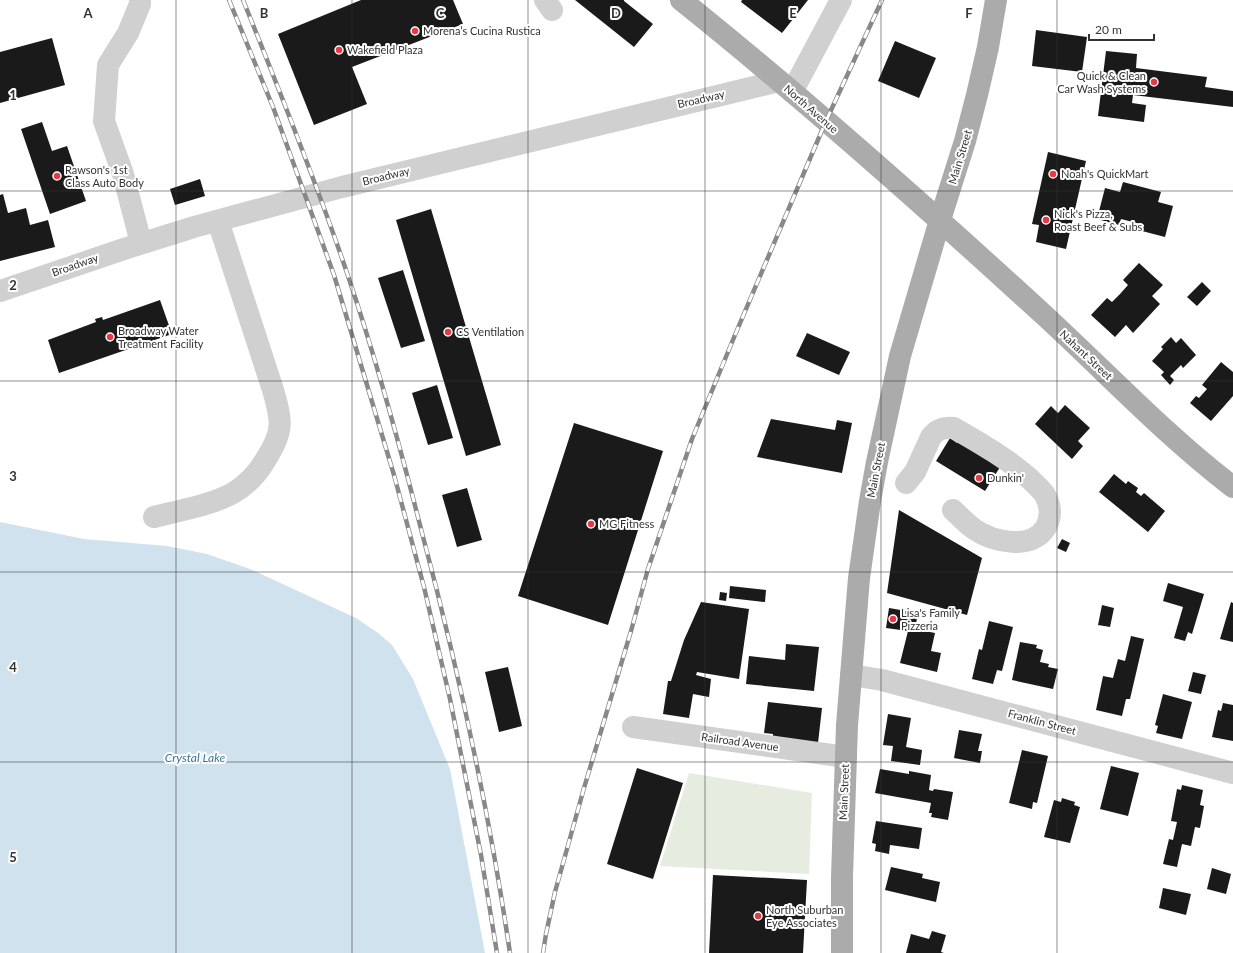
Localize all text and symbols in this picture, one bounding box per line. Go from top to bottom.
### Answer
text: A [82,5,93,21]
text: B [260,5,269,21]
text: C [436,5,445,21]
text: D [611,5,621,21]
text: E [789,5,797,21]
text: F [965,5,973,21]
scale bar [1089,16,1154,42]
text: 20 m [1095,22,1122,37]
place label: Morena’s Cucina Rustica [423,24,541,37]
marker: Morena’s Cucina Rustica [410,26,420,36]
place label: Wakefield Plaza [347,43,423,56]
marker: Wakefield Plaza [334,45,344,55]
place label: Quick & Clean Car Wash Systems [1057,69,1146,95]
marker: Quick & Clean Car Wash Systems [1149,77,1159,87]
street label: North Avenue [782,82,841,136]
text: 1 [9,87,17,103]
street label: Broadway [676,87,726,110]
street label: Main Street [945,128,974,186]
place label: Rawson's 1st Class Auto Body [65,163,144,189]
street label: Broadway [361,163,411,188]
place label: Noah's QuickMart [1061,167,1149,180]
marker: Noah's QuickMart [1048,169,1058,179]
marker: Rawson's 1st Class Auto Body [52,171,62,181]
place label: Nick's Pizza, Roast Beef & Subs [1054,207,1143,233]
marker: Nick's Pizza, Roast Beef & Subs [1041,215,1051,225]
street label: Broadway [50,250,100,279]
text: 2 [9,277,17,293]
place label: Broadway Water Treatment Facility [118,324,204,350]
place label: CS Ventilation [456,325,524,338]
marker: CS Ventilation [443,327,453,337]
street label: Nahant Street [1057,327,1115,382]
marker: Broadway Water Treatment Facility [105,332,115,342]
street label: Main Street [864,441,887,499]
text: 3 [9,468,17,484]
place label: Dunkin' [987,471,1024,484]
marker: Dunkin' [974,473,984,483]
place label: MG Fitness [599,517,655,530]
marker: MG Fitness [586,519,596,529]
place label: Lisa's Family Pizzeria [901,606,960,632]
marker: Lisa's Family Pizzeria [888,614,898,624]
text: 4 [9,659,17,675]
street label: Franklin Street [1007,706,1078,737]
street label: Railroad Avenue [701,730,780,753]
water label: Crystal Lake [165,750,225,765]
street label: Main Street [836,764,851,820]
text: 5 [9,849,17,865]
place label: North Suburban Eye Associates [766,903,843,929]
marker: North Suburban Eye Associates [753,911,763,921]

